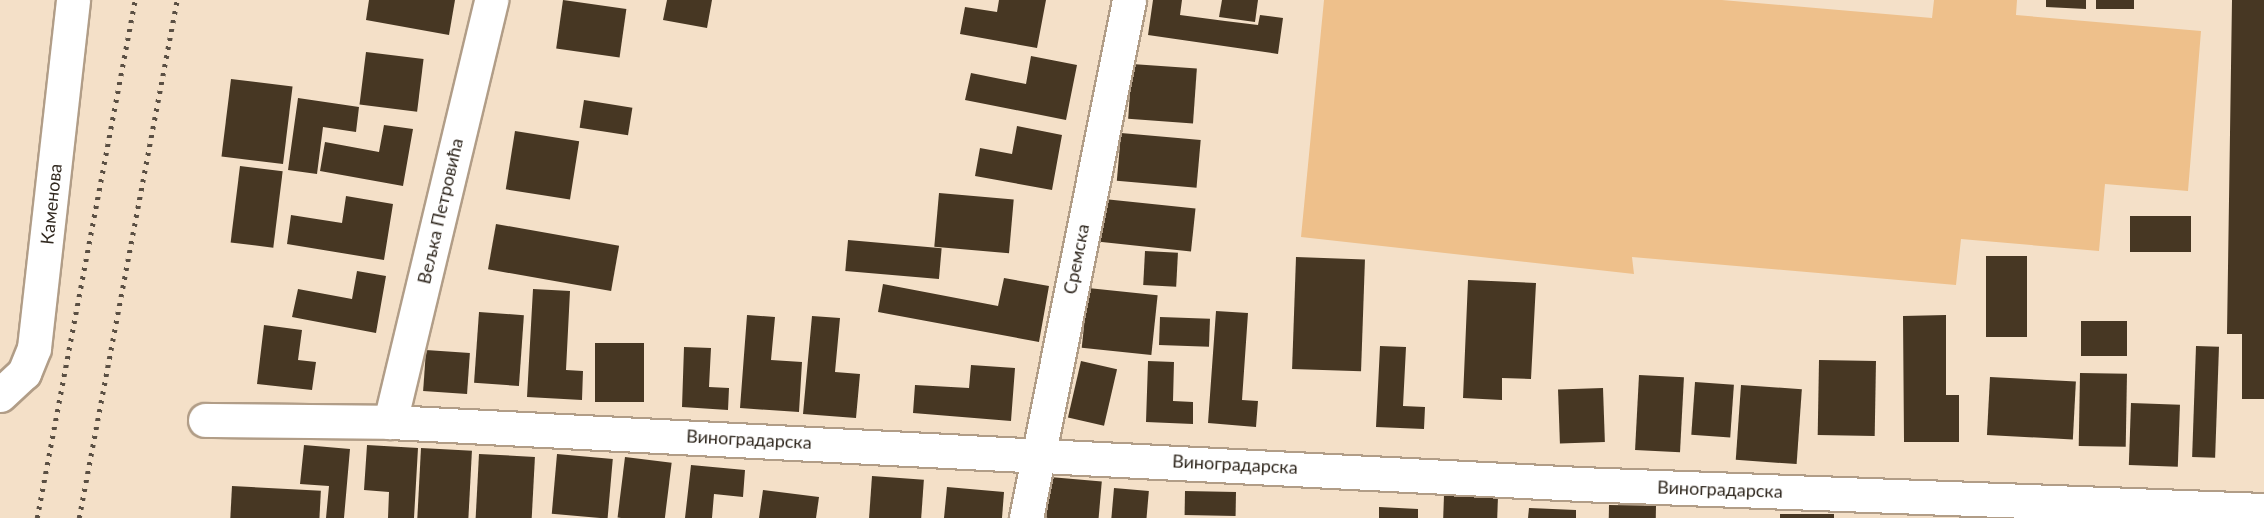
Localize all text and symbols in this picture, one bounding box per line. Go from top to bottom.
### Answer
street label: Вељка Петровића [413,136,467,286]
street label: Каменова [36,162,66,246]
street label: Сремска [1059,222,1093,296]
street label: Виноградарска [686,425,812,453]
street label: Виноградарска [1172,450,1298,478]
street label: Виноградарска [1657,476,1783,502]

